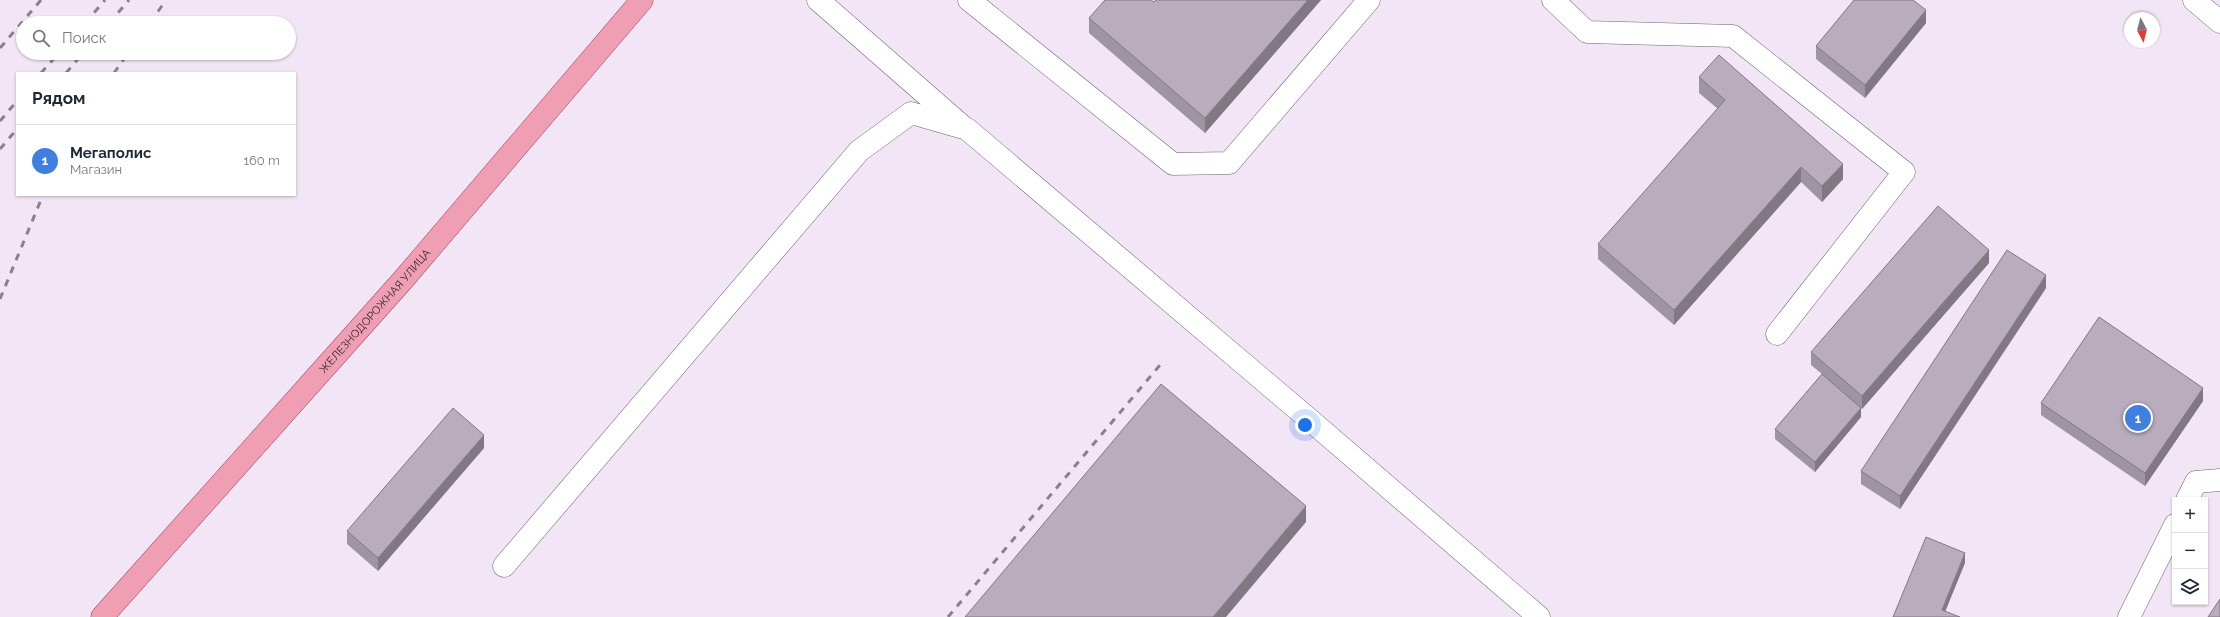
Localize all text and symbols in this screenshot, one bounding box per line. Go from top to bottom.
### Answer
north arrow [2124,12,2160,48]
search box [16,16,296,60]
icon: search [30,27,52,49]
text: Поиск [62,29,107,47]
text: Рядом [32,88,85,108]
text: Мегаполис [70,144,151,162]
text: 1 [42,153,48,168]
text: 160 m [243,153,280,168]
text: Магазин [70,162,122,177]
street label: ЖЕЛЕЗНОДОРОЖНАЯ УЛИЦА [317,246,433,376]
pin: 1 [2125,403,2151,433]
your location [1295,415,1315,435]
map controls [2172,497,2208,605]
button: + [2172,497,2208,533]
button: − [2172,533,2208,569]
button: layers [2172,569,2208,605]

